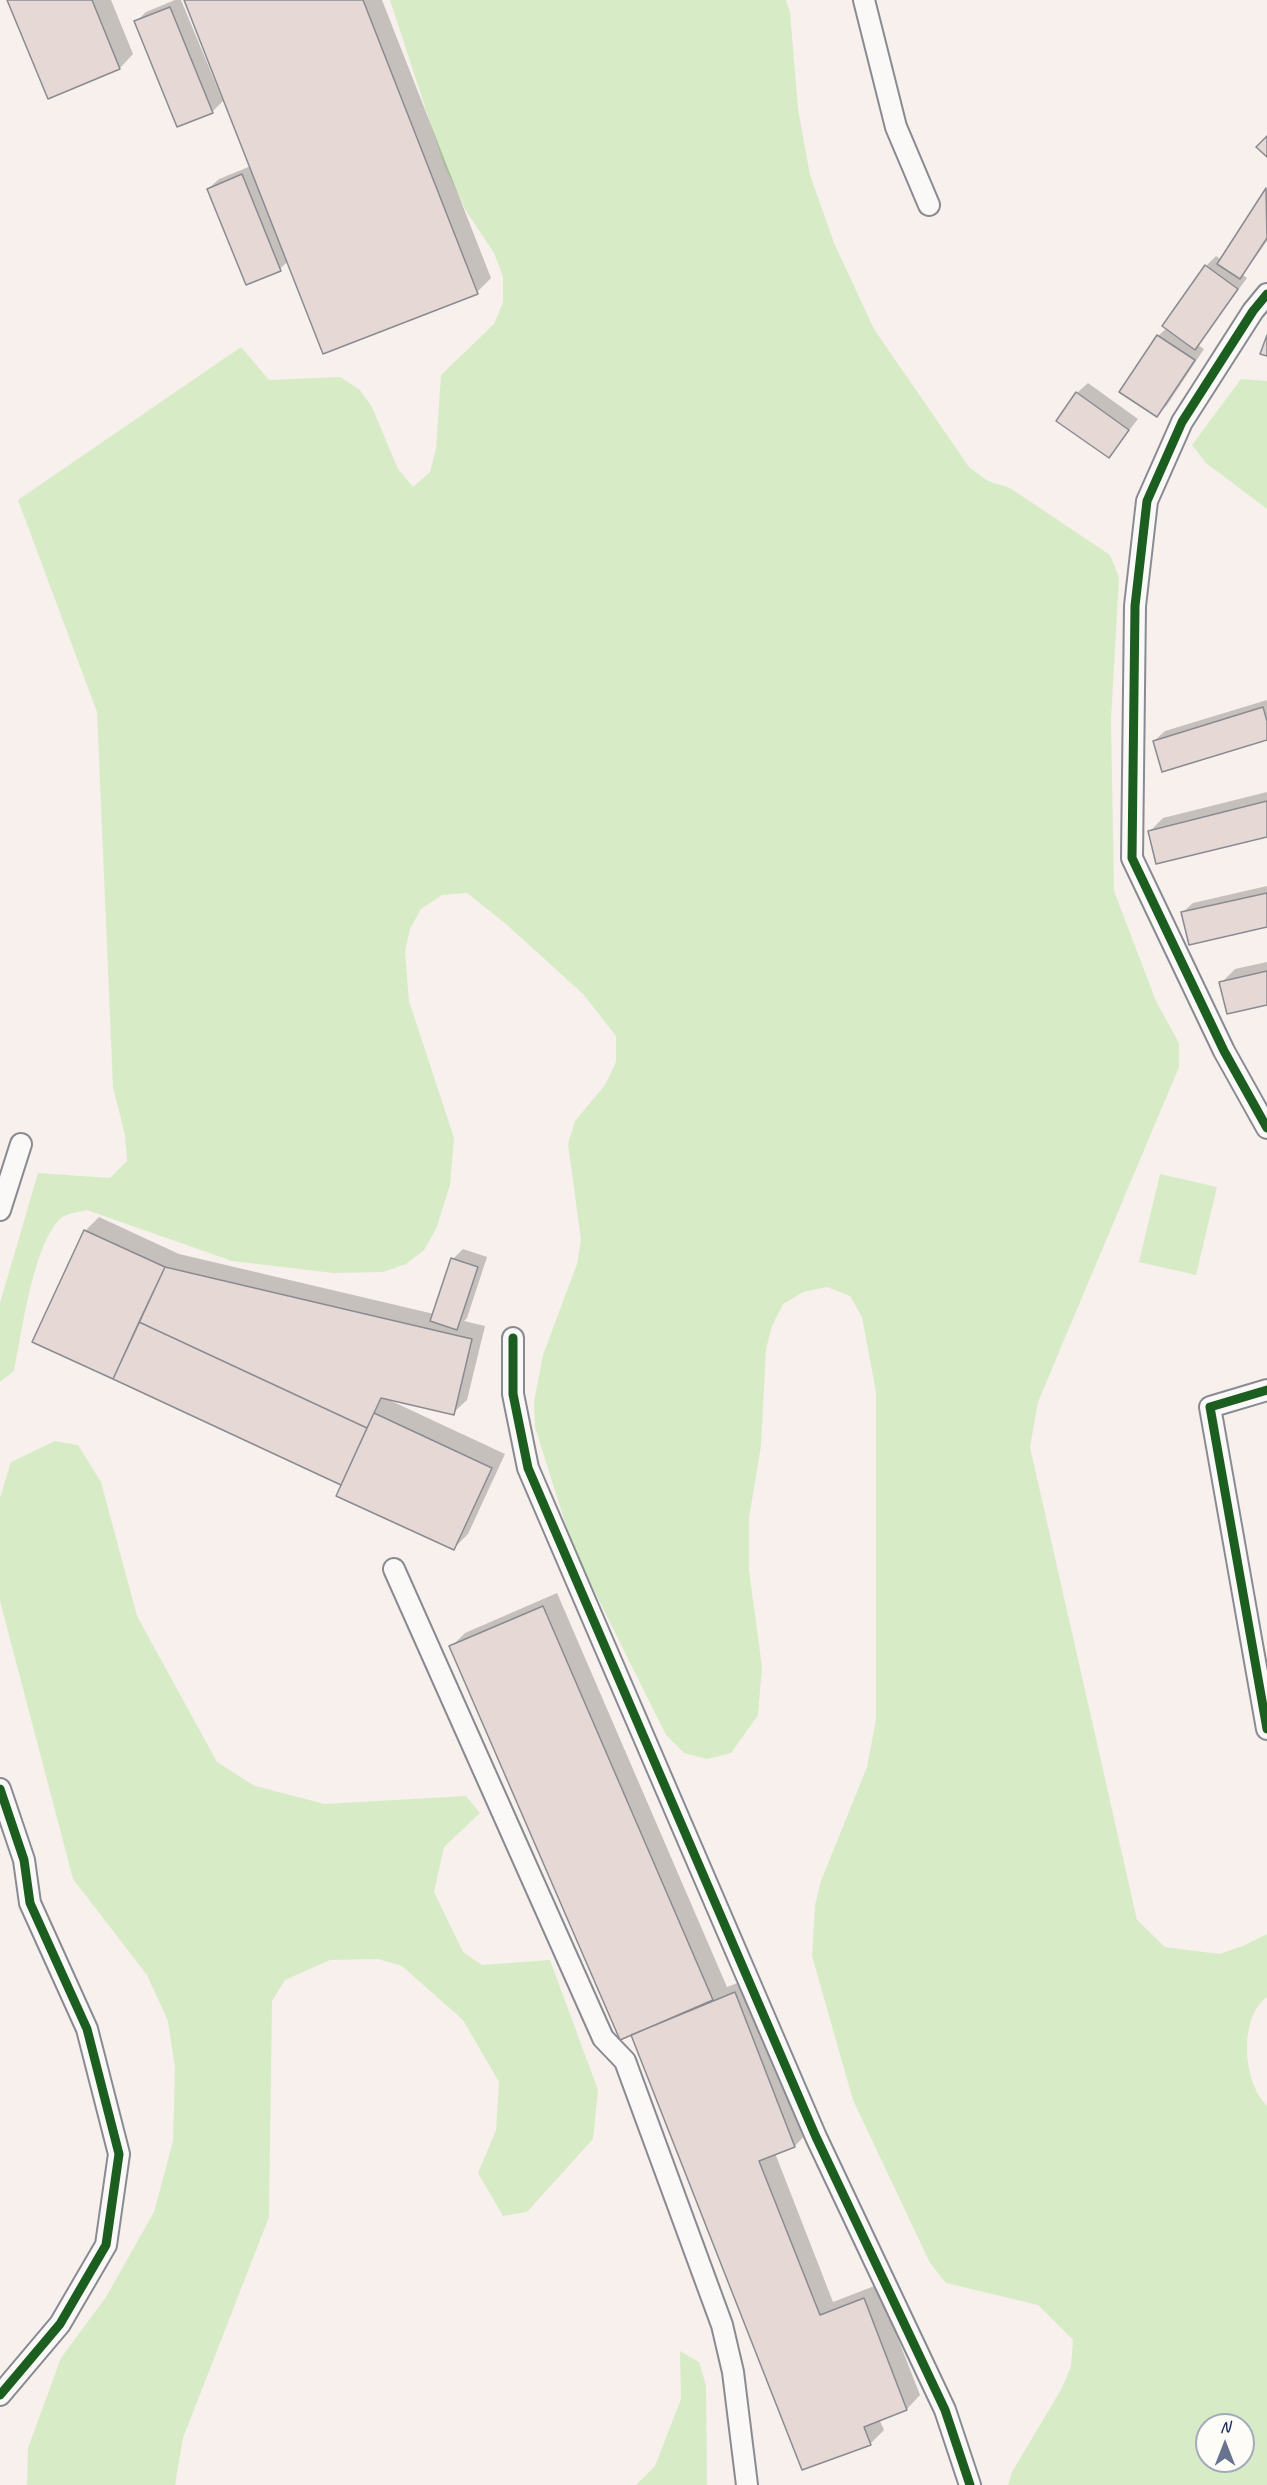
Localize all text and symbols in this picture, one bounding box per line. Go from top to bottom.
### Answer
north arrow [1195,2413,1255,2473]
text: N [1220,2417,1230,2437]

